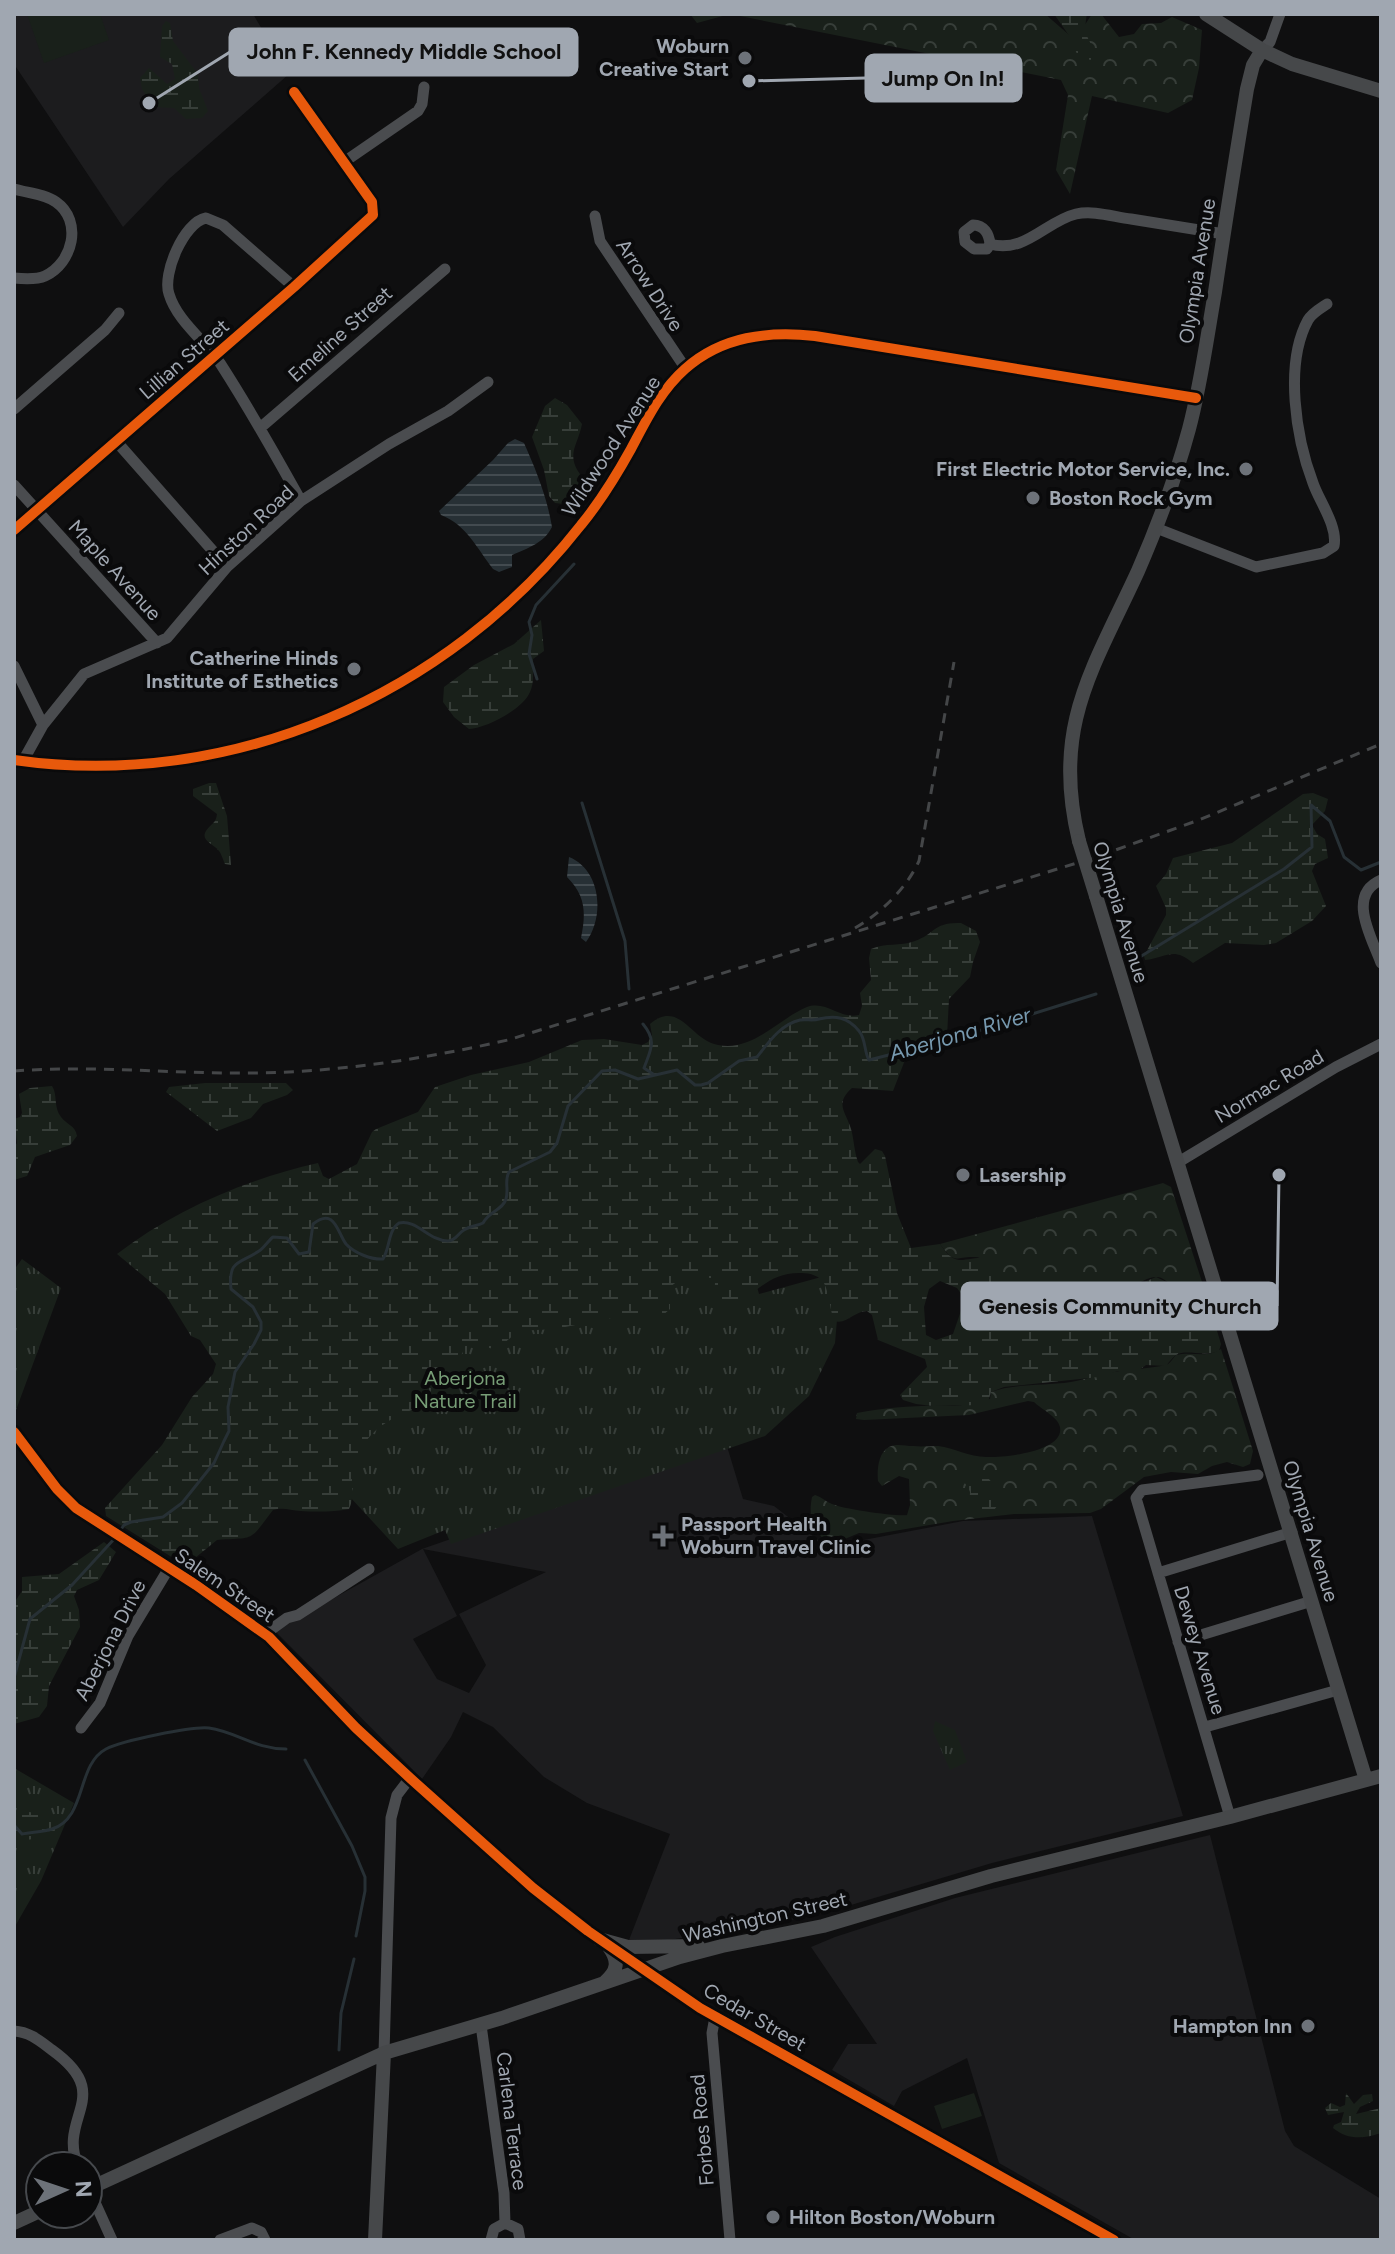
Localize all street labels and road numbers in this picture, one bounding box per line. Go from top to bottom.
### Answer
street label: Olympia Avenue [1174,197,1220,345]
street label: Arrow Drive [611,234,689,336]
street label: Emeline Street [283,281,397,387]
street label: Lillian Street [134,314,234,404]
street label: Wildwood Avenue [557,371,665,521]
street label: Hinston Road [193,480,299,580]
street label: Maple Avenue [64,515,166,625]
street label: Olympia Avenue [1088,838,1154,986]
street label: Normac Road [1210,1044,1328,1128]
street label: Olympia Avenue [1278,1457,1344,1605]
street label: Salem Street [170,1543,280,1627]
street label: Aberjona Drive [69,1575,151,1704]
street label: Dewey Avenue [1169,1583,1231,1717]
street label: Washington Street [681,1886,849,1948]
street label: Cedar Street [699,1978,811,2056]
street label: Carlena Terrace [492,2050,532,2192]
street label: Forbes Road [685,2073,719,2187]

